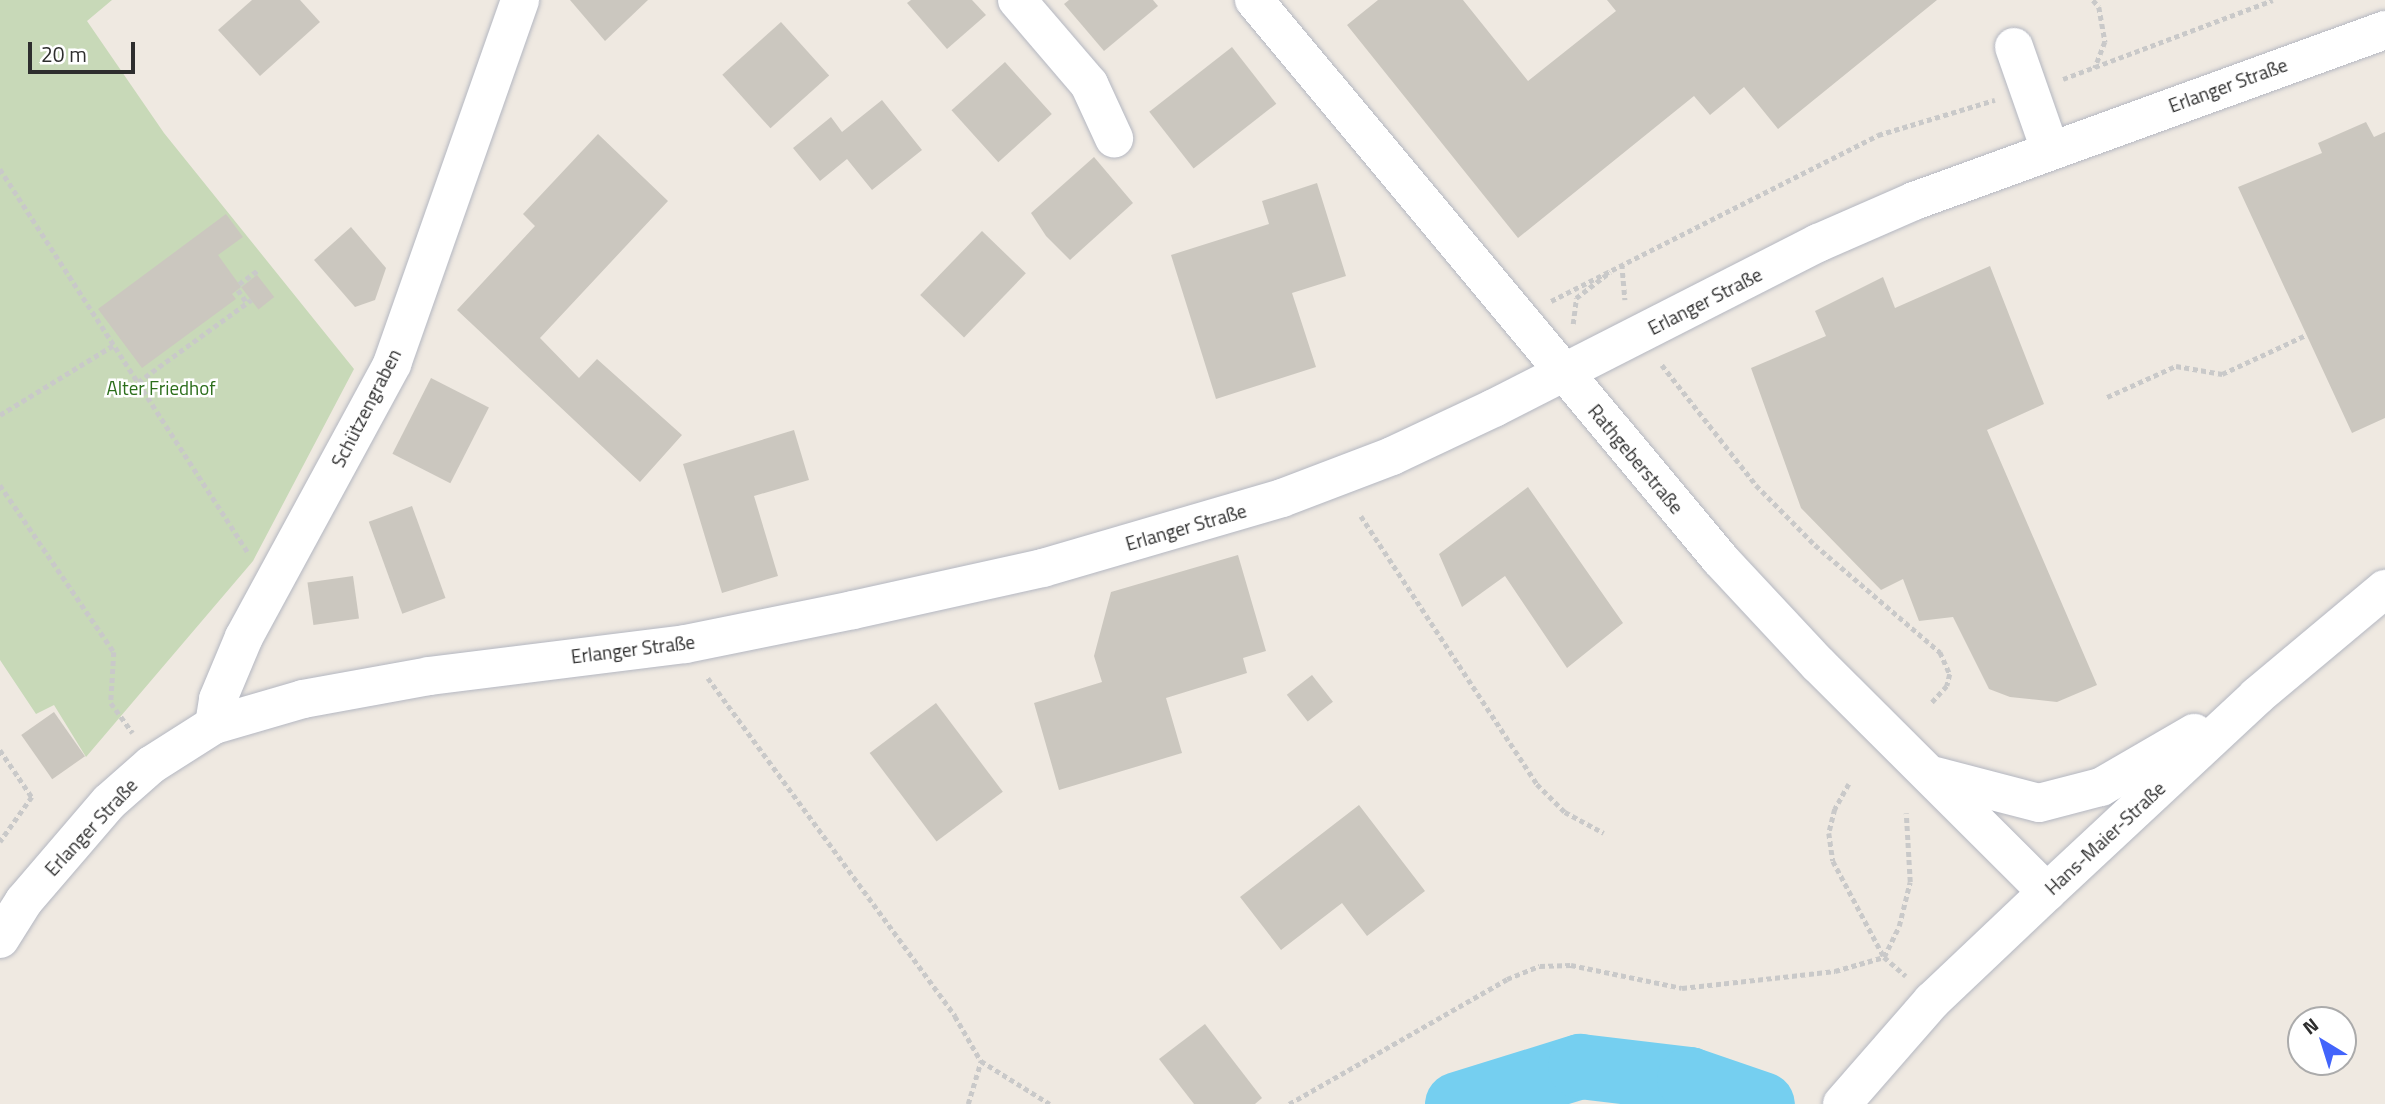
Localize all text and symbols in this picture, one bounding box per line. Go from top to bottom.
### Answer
scale bar [32,28,138,72]
text: 20 m [41,38,87,70]
street label: Erlanger Straße [2166,53,2290,117]
street label: Erlanger Straße [1644,263,1766,339]
street label: Schützengraben [326,345,406,471]
park label: Alter Friedhof [106,377,216,399]
street label: Rathgeberstraße [1584,400,1688,518]
street label: Erlanger Straße [1123,499,1249,555]
street label: Erlanger Straße [570,630,696,668]
street label: Erlanger Straße [40,774,142,880]
street label: Hans-Maier-Straße [2040,777,2170,899]
north arrow [2287,1006,2357,1076]
text: N [2296,1010,2324,1041]

